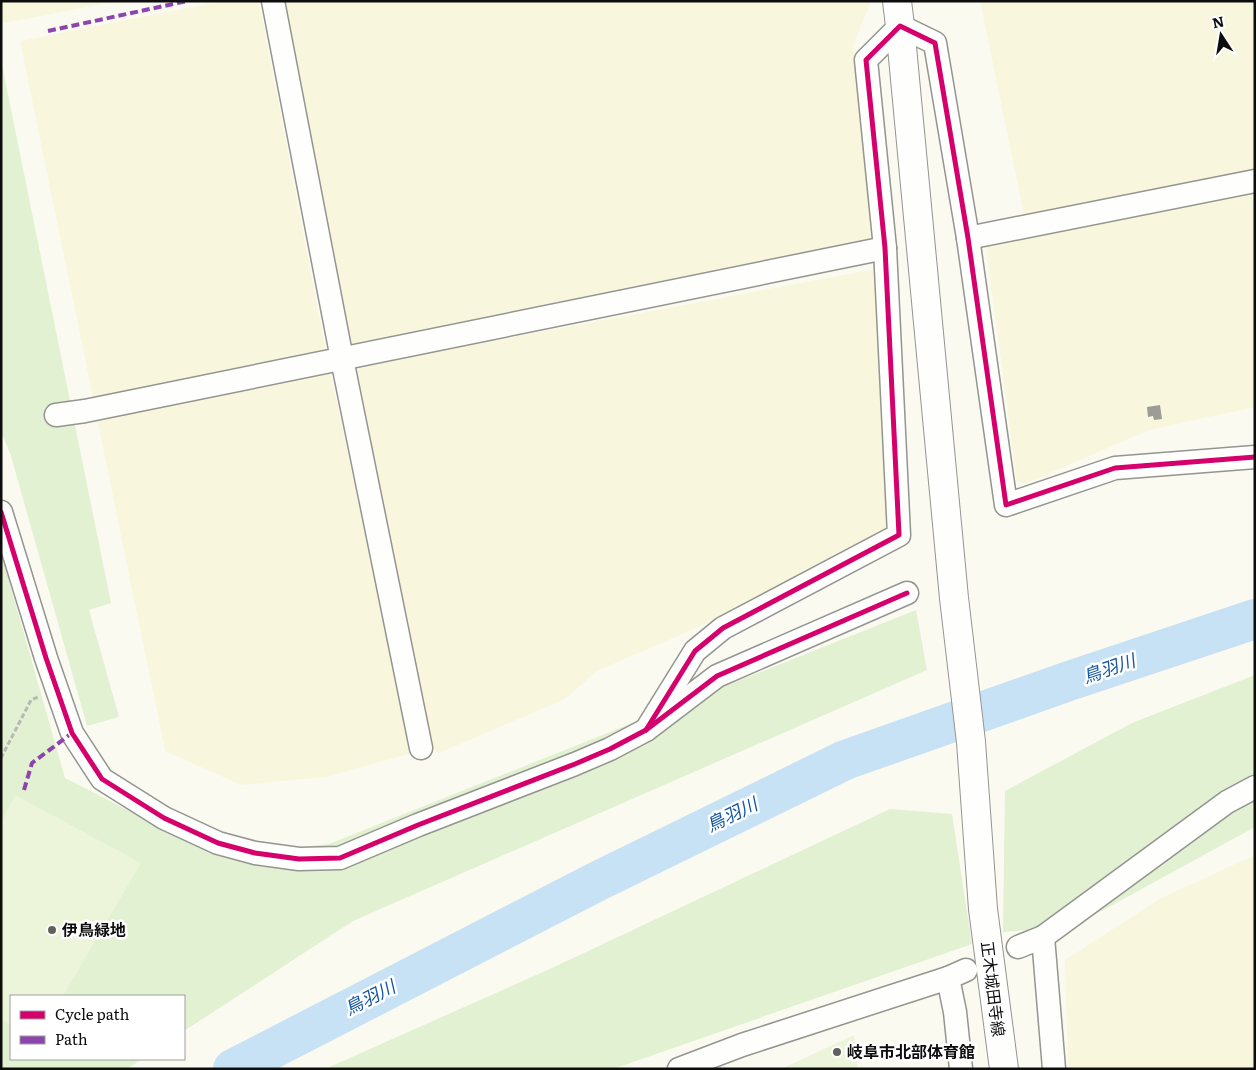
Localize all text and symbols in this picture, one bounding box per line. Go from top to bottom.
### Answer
north arrow [1196,10,1246,60]
text: N [1210,10,1226,32]
water label: 鳥羽川 [1079,645,1140,689]
water label: 鳥羽川 [701,789,763,838]
place label: 伊鳥緑地 [61,917,126,941]
marker: 伊鳥緑地 [46,924,58,936]
street label: 正木城田寺線 [976,940,1012,1038]
water label: 鳥羽川 [339,971,401,1021]
legend [10,995,185,1060]
text: Cycle path [55,1002,130,1025]
text: Path [55,1027,88,1050]
place label: 岐阜市北部体育館 [847,1039,975,1063]
marker: 岐阜市北部体育館 [831,1046,843,1058]

